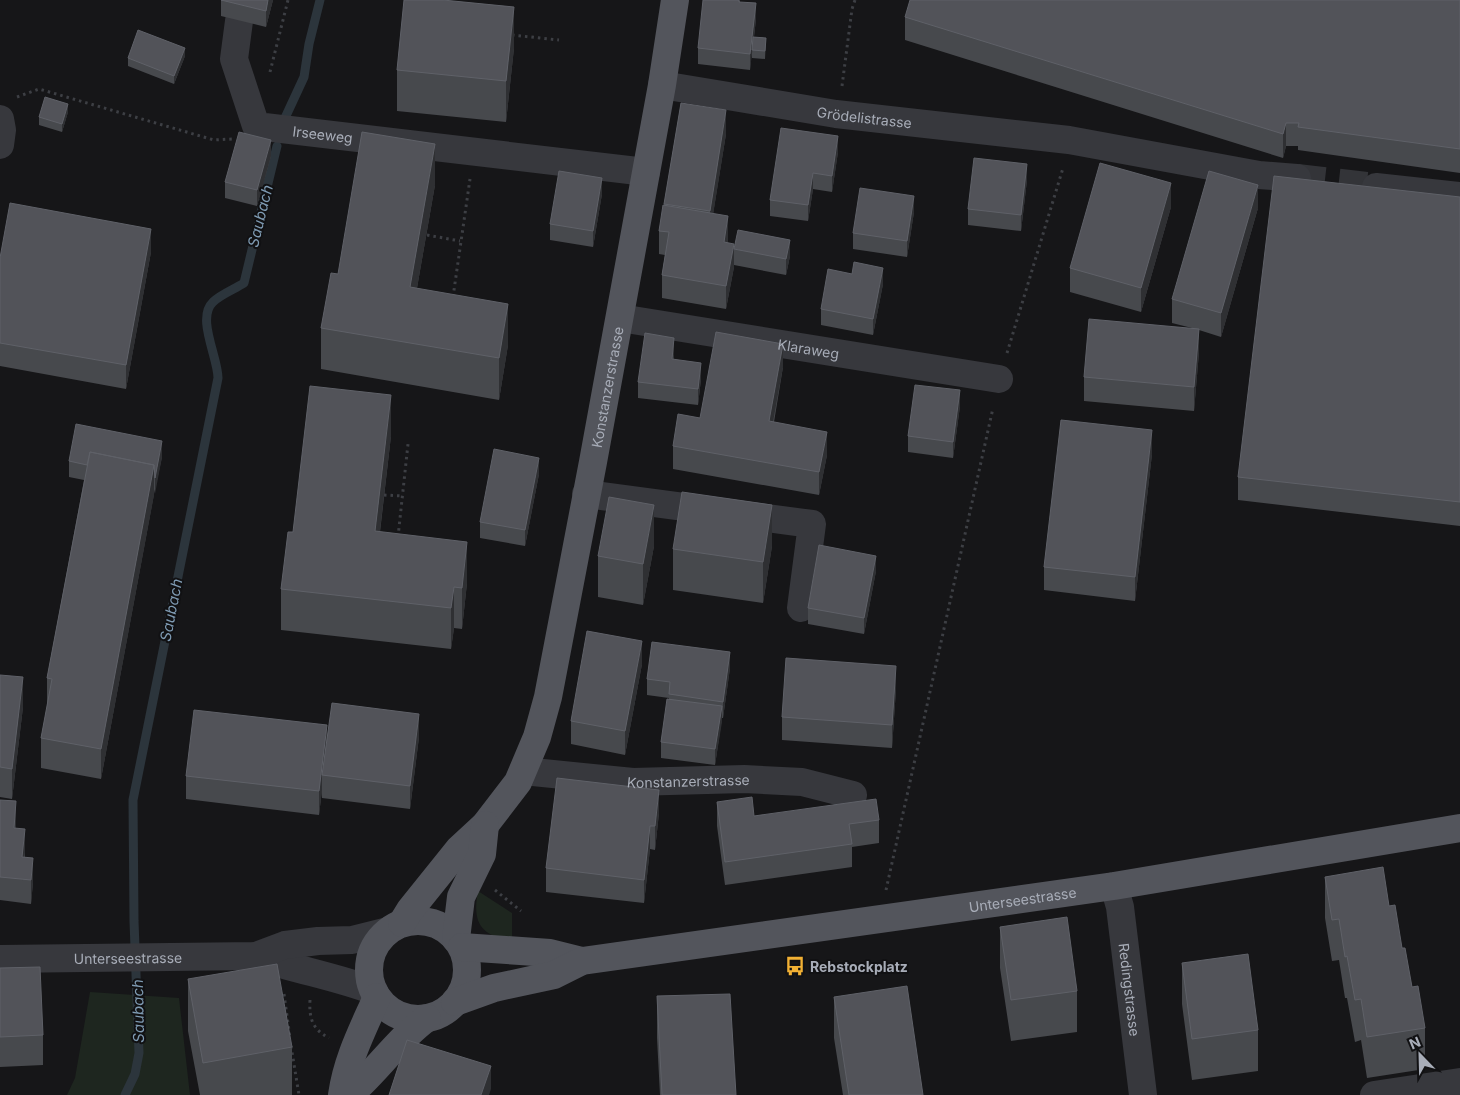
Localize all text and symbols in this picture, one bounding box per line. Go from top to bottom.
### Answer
street label: Grödelistrasse [816,102,913,131]
street label: Irseeweg [292,122,354,146]
water label: Saubach [243,183,277,249]
street label: Konstanzerstrasse [587,325,626,449]
street label: Klaraweg [777,335,840,362]
water label: Saubach [156,577,186,643]
street label: Konstanzerstrasse [626,770,750,791]
street label: Unterseestrasse [968,883,1077,915]
street label: Redingstrasse [1116,942,1144,1037]
street label: Unterseestrasse [74,948,182,967]
bus stop icon: Rebstockplatz [784,955,806,977]
place label: Rebstockplatz [810,958,908,975]
water label: Saubach [128,979,148,1043]
north arrow [1395,1030,1445,1080]
text: N [1406,1033,1423,1052]

